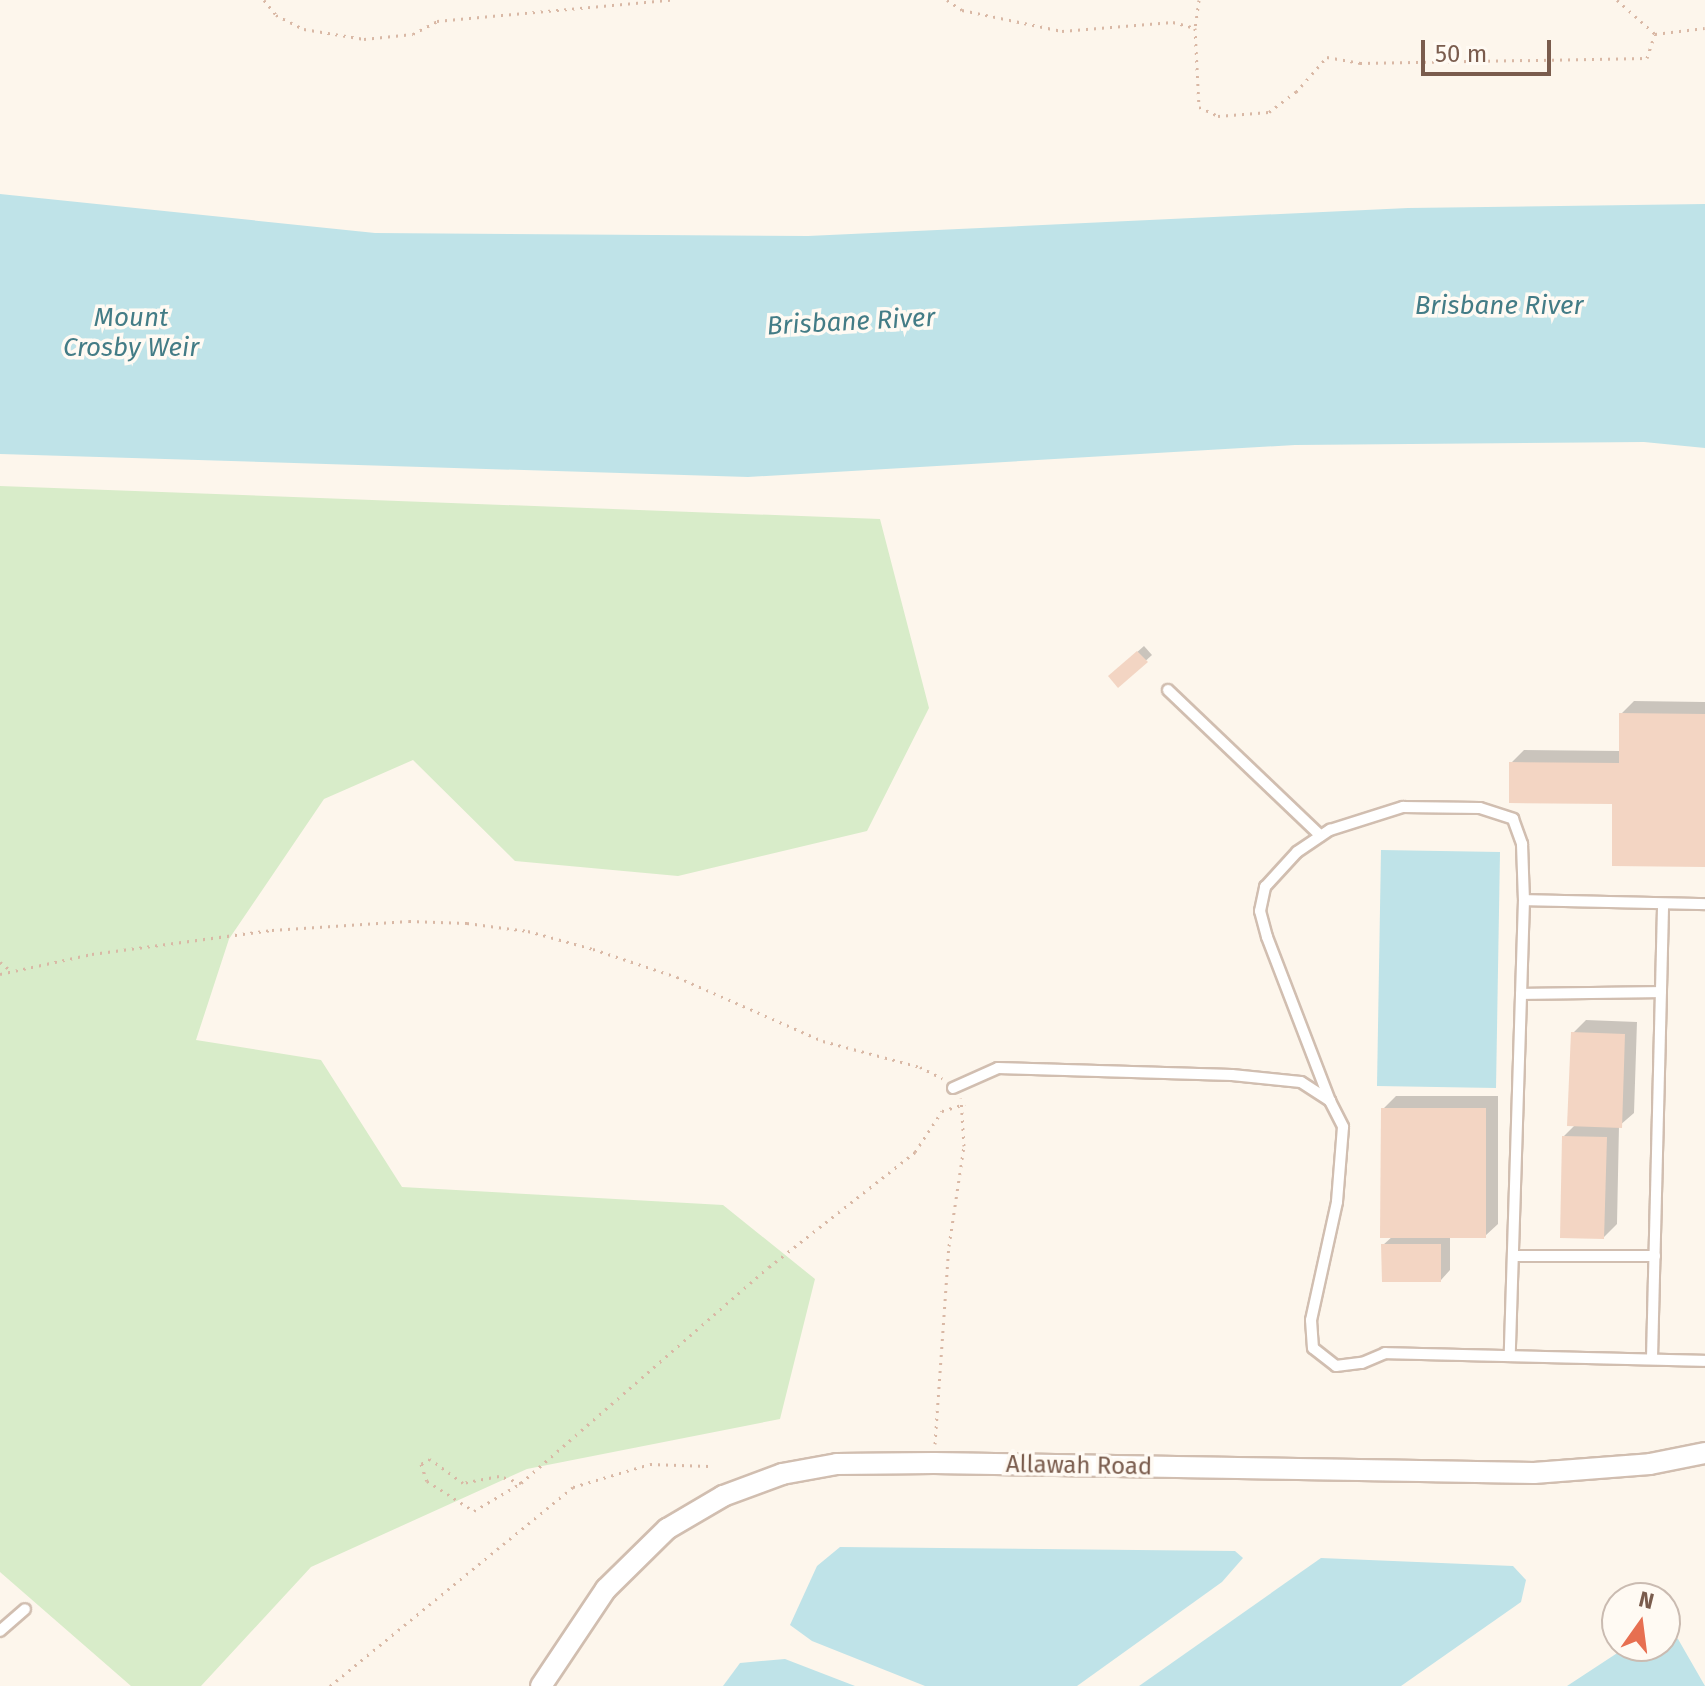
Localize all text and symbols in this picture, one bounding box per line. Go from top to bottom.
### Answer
scale bar [1425,24,1555,74]
text: 50 m [1435,40,1487,68]
water label: Brisbane River [1415,290,1583,322]
water label: Mount Crosby Weir [63,302,199,364]
water label: Brisbane River [766,302,936,342]
street label: Allawah Road [1006,1450,1152,1482]
north arrow [1601,1582,1681,1662]
text: N [1636,1585,1657,1615]

